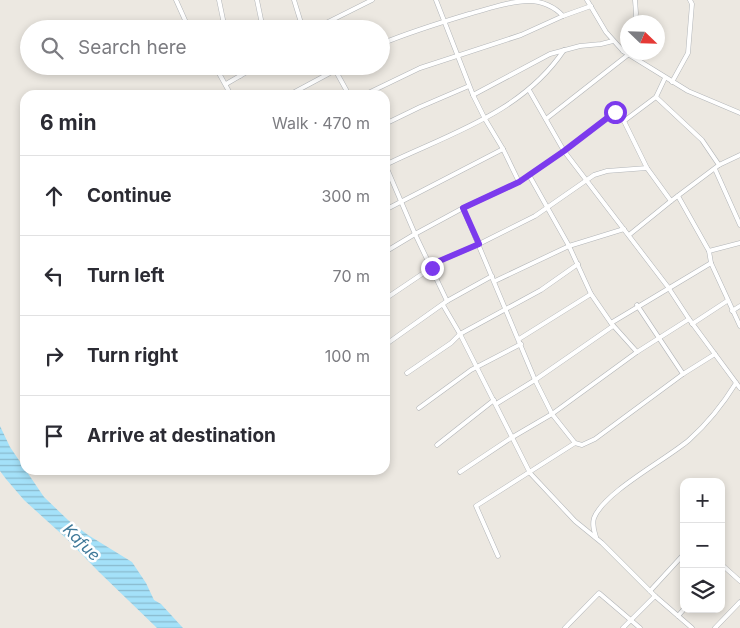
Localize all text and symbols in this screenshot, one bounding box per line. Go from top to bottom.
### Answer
north arrow [620,15,665,60]
search box [20,20,390,75]
icon: search [38,34,66,62]
text: Search here [78,36,187,59]
route start [604,101,627,124]
text: 6 min [40,110,97,135]
text: Walk · 470 m [272,113,370,133]
icon: ahead [40,182,68,210]
text: Continue [87,184,172,207]
text: 300 m [321,186,370,206]
route end [421,257,444,280]
icon: left [40,262,68,290]
text: Turn left [87,264,165,287]
text: 70 m [333,266,370,286]
icon: right [40,342,68,370]
text: Turn right [87,344,178,367]
text: 100 m [325,346,370,366]
icon: arrive [40,422,68,450]
text: Arrive at destination [87,424,276,447]
map controls [680,478,725,613]
button: + [680,478,725,523]
water label: Kafue [59,519,105,565]
button: − [680,523,725,568]
button: layers [680,568,725,613]

